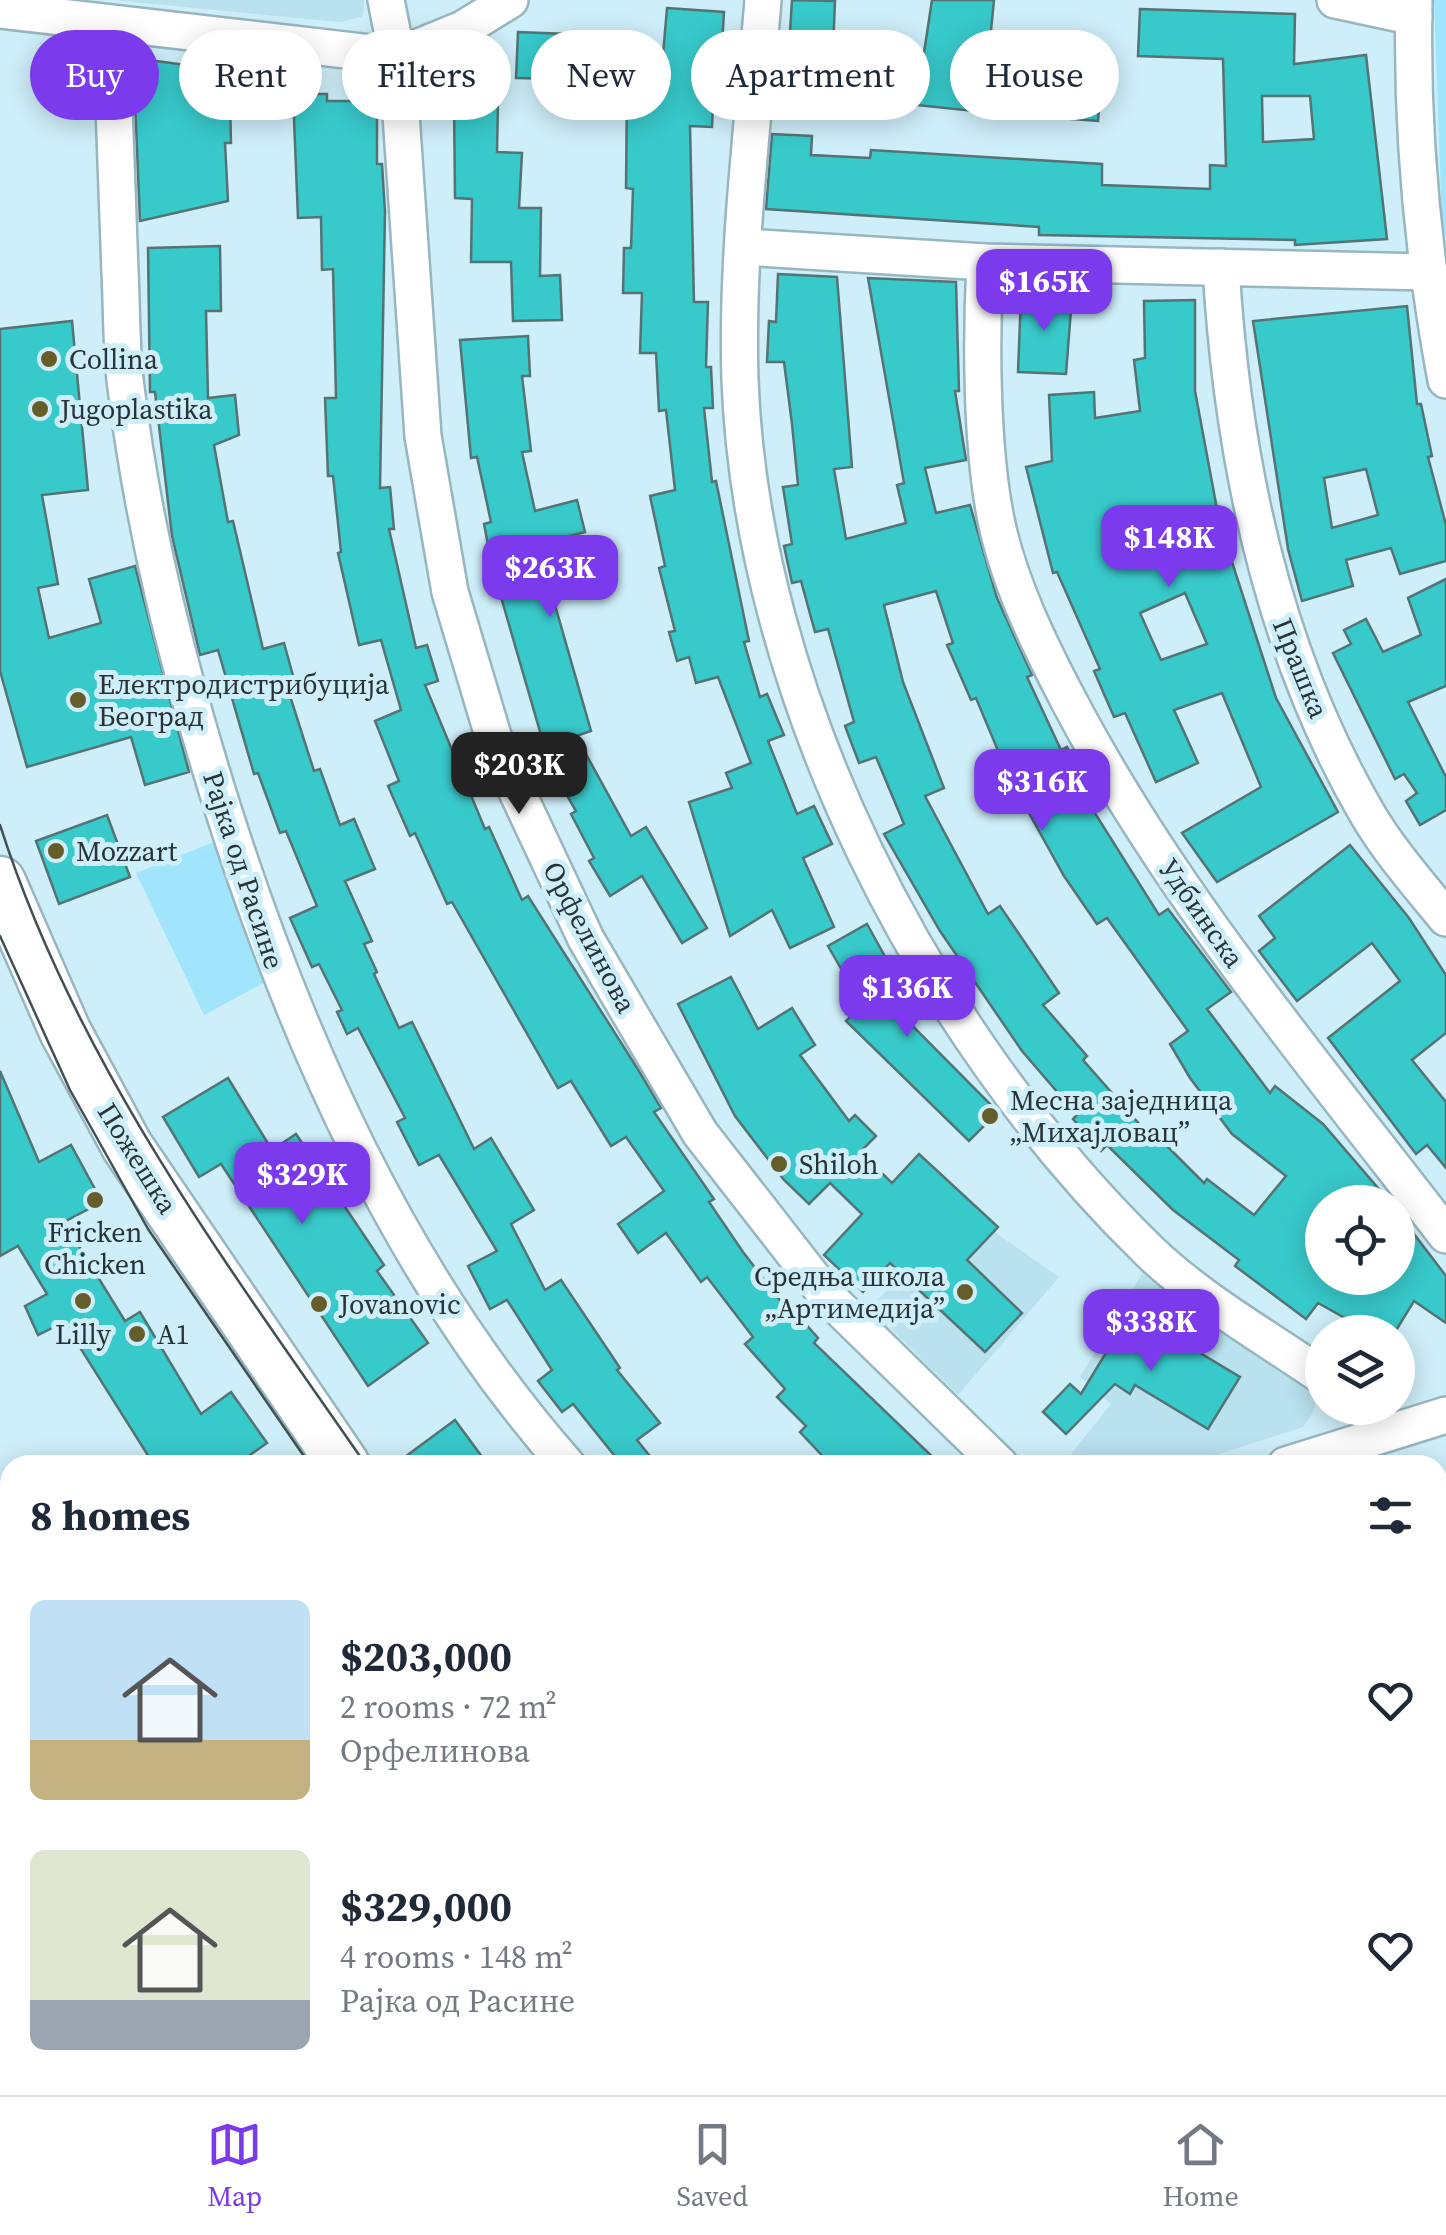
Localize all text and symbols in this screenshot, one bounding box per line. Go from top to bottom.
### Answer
chip: Buy [30,30,159,120]
chip: Rent [179,30,322,120]
chip: Filters [342,30,511,120]
chip: New [531,30,671,120]
chip: Apartment [691,30,930,120]
chip: House [950,30,1119,120]
pin: $165K [974,249,1114,334]
text: $165K [998,259,1090,303]
place label: Collina [69,340,159,378]
marker: Collina [38,348,60,370]
place label: Jugoplastika [59,390,213,428]
marker: Jugoplastika [29,398,51,420]
pin: $148K [1099,505,1239,590]
text: $148K [1123,515,1215,559]
pin: $263K [480,535,620,620]
text: $263K [504,545,596,589]
street label: Прашка [1264,612,1338,724]
place label: Електродистрибуција Београд [98,665,390,735]
marker: Електродистрибуција Београд [67,689,89,711]
pin: $203K [449,732,589,817]
text: $203K [473,742,565,786]
pin: $316K [972,749,1112,834]
text: $316K [996,759,1088,803]
street label: Рајка од Расине [194,766,294,974]
place label: Mozzart [76,832,178,870]
marker: Mozzart [45,840,67,862]
street label: Удбинска [1151,851,1254,976]
street label: Орфелинова [534,855,646,1020]
pin: $136K [837,955,977,1040]
text: $136K [861,965,953,1009]
place label: Месна заједница „Михајловац” [1010,1081,1233,1151]
street label: Пожешка [89,1095,187,1221]
marker: Месна заједница „Михајловац” [979,1105,1001,1127]
pin: $329K [232,1142,372,1227]
place label: Shiloh [799,1145,879,1183]
text: $329K [256,1152,348,1196]
marker: Shiloh [768,1153,790,1175]
map controls [1305,1185,1415,1425]
button: locate [1305,1185,1415,1295]
marker: Fricken Chicken [84,1189,106,1211]
place label: Fricken Chicken [44,1213,146,1283]
place label: Средња школа „Артимедија” [754,1257,946,1327]
marker: Средња школа „Артимедија” [954,1281,976,1303]
place label: Jovanovic [338,1285,461,1323]
pin: $338K [1081,1289,1221,1374]
marker: Lilly [72,1290,94,1312]
marker: Jovanovic [308,1293,330,1315]
text: $338K [1105,1299,1197,1343]
place label: Lilly [55,1315,112,1353]
place label: A1 [157,1315,190,1353]
button: layers [1305,1315,1415,1425]
marker: A1 [126,1323,148,1345]
text: 8 homes [30,1486,190,1544]
icon: filters [1363,1488,1418,1543]
text: $203,000 [340,1627,512,1685]
icon: home [110,1640,230,1760]
icon: heart [1363,1673,1418,1728]
text: 2 rooms · 72 m² [340,1685,557,1729]
text: Орфелинова [340,1729,530,1773]
text: $329,000 [340,1877,512,1935]
icon: home [110,1890,230,2010]
icon: heart [1363,1923,1418,1978]
text: 4 rooms · 148 m² [340,1935,573,1979]
text: Рајка од Расине [340,1979,575,2023]
tab: Map [207,2117,262,2215]
tab: Saved [676,2117,748,2215]
tab: Home [1162,2117,1239,2215]

